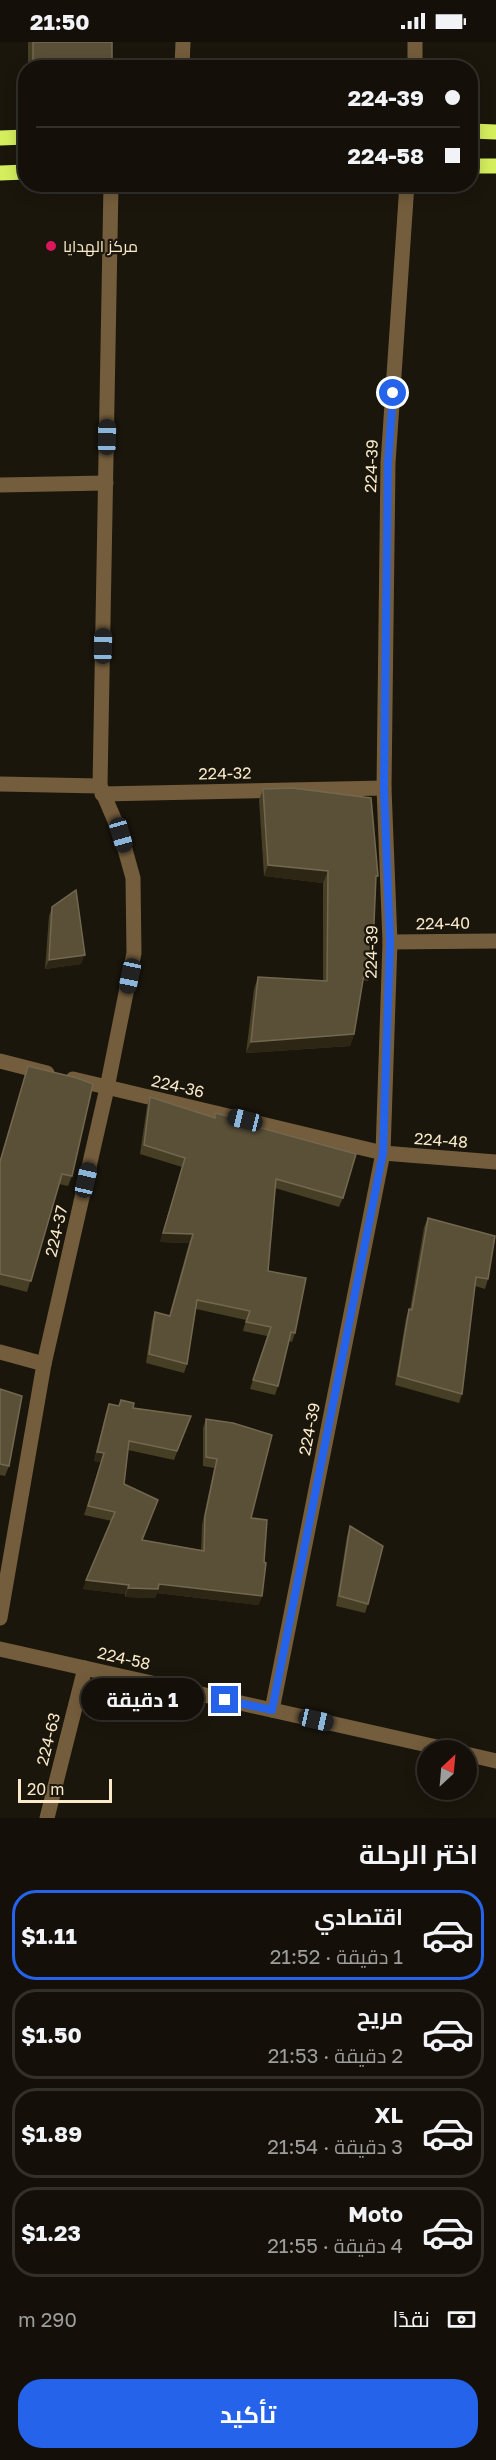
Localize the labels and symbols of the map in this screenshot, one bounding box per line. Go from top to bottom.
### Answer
place label: مركز الهدايا [63,236,138,257]
marker: مركز الهدايا [44,239,58,253]
route start [379,379,406,406]
car [98,419,116,455]
street label: 224-39 [360,439,382,493]
car [94,628,112,664]
street label: 224-32 [198,763,252,783]
car [107,815,135,855]
street label: 224-40 [416,913,470,933]
street label: 224-39 [361,925,381,979]
car [117,957,143,995]
street label: 224-36 [150,1070,206,1102]
car [225,1107,265,1133]
street label: 224-48 [413,1128,469,1152]
car [73,1160,99,1200]
street label: 224-37 [40,1203,72,1259]
street label: 224-39 [294,1401,324,1457]
street label: 224-58 [96,1642,152,1674]
callout: 1 دقيقة [81,1679,204,1721]
route end [211,1686,238,1713]
car [296,1707,336,1733]
street label: 224-63 [32,1711,64,1767]
north arrow [417,1740,477,1800]
scale bar [18,1776,112,1804]

